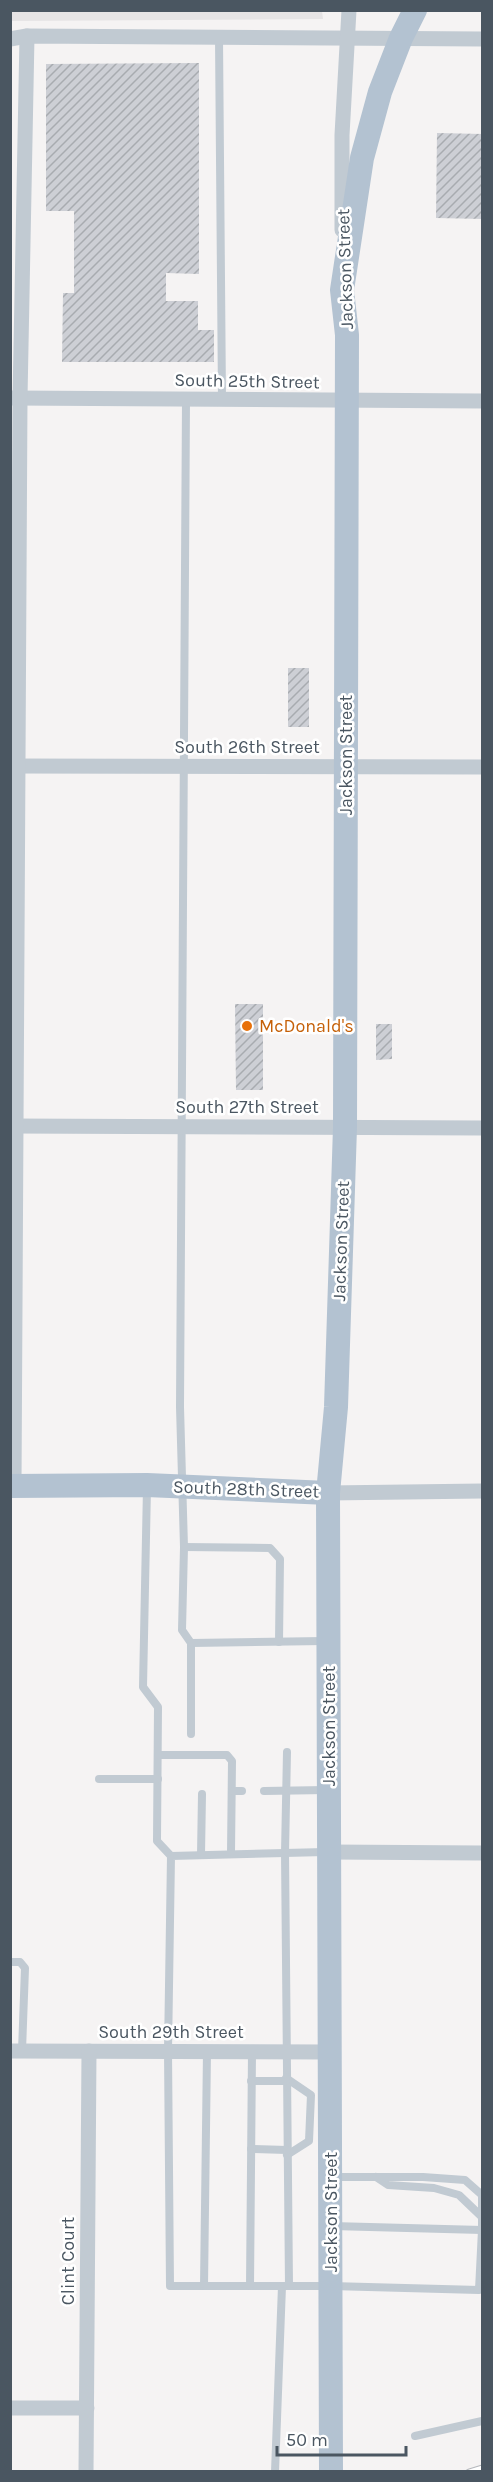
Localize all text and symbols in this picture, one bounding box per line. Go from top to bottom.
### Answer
street label: Jackson Street [332,208,358,330]
street label: South 25th Street [174,369,320,393]
street label: Jackson Street [335,695,357,815]
street label: South 26th Street [174,736,320,758]
place label: McDonald's [259,1015,354,1037]
marker: McDonald's [240,1019,254,1033]
street label: South 27th Street [175,1096,319,1118]
street label: Jackson Street [328,1180,354,1302]
street label: South 28th Street [172,1475,320,1503]
street label: Jackson Street [318,1666,340,1786]
street label: South 29th Street [98,2021,244,2043]
street label: Jackson Street [320,2152,342,2272]
street label: Clint Court [57,2217,79,2305]
scale bar [277,2419,406,2457]
text: 50 m [286,2429,328,2451]

